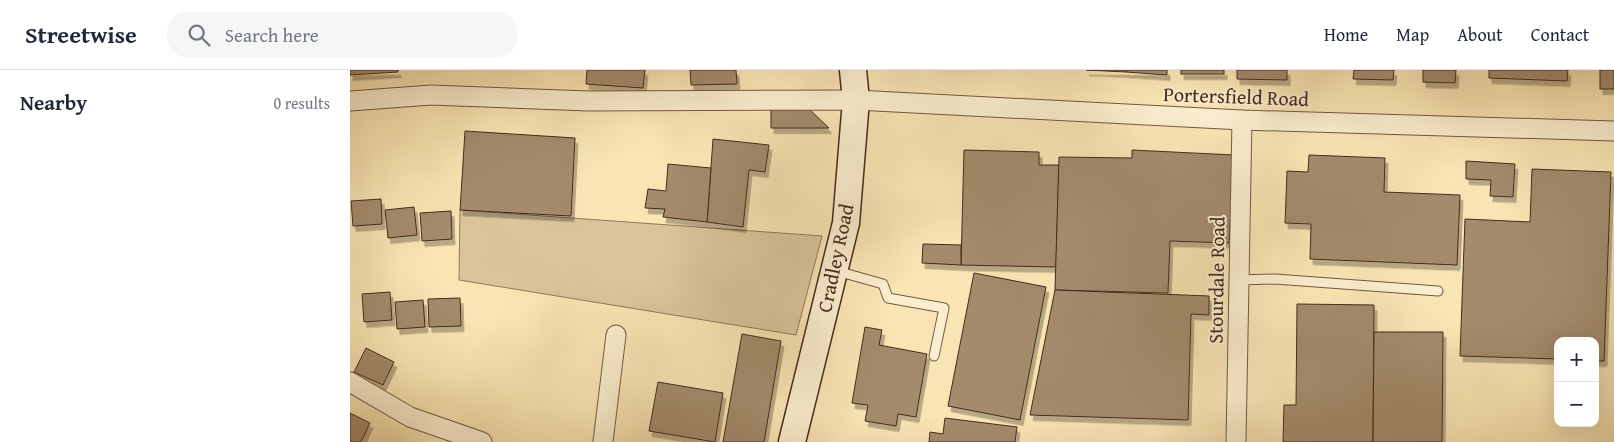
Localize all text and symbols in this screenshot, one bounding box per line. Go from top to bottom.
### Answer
search box [167,12,517,57]
text: Streetwise [25,17,137,52]
icon: search [185,21,213,49]
text: Search here [225,21,319,49]
text: Home [1324,21,1368,48]
text: Map [1396,21,1429,48]
text: About [1457,21,1503,48]
text: Contact [1531,21,1589,48]
street label: Portersfield Road [1163,79,1310,113]
text: Nearby [20,87,87,118]
text: 0 results [273,91,330,115]
street label: Cradley Road [809,201,861,315]
street label: Stourdale Road [1200,216,1232,344]
map controls [1554,337,1599,427]
button: + [1554,337,1599,382]
button: − [1554,382,1599,427]

